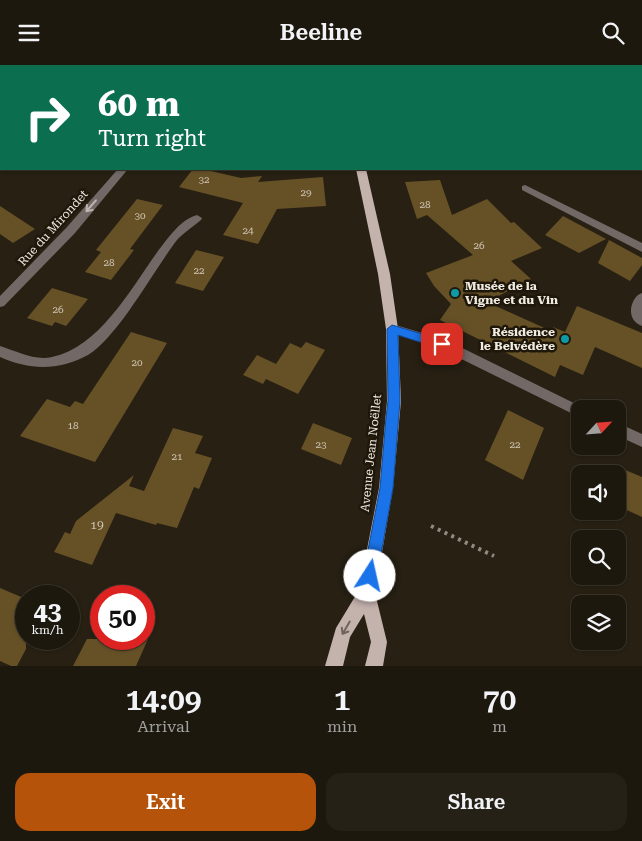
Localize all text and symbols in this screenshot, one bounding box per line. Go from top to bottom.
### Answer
icon: menu [15,19,43,47]
icon: search [599,19,627,47]
text: Beeline [280,20,362,45]
text: 60 m [98,84,180,125]
icon: right [15,85,80,150]
text: Turn right [98,126,206,151]
house number: 32 [198,174,210,185]
street label: Rue du Mirondet [15,187,91,269]
house number: 29 [300,187,312,198]
one-way arrow [85,199,97,212]
house number: 28 [419,199,431,210]
house number: 30 [134,210,146,221]
house number: 24 [242,225,254,236]
house number: 26 [473,240,485,251]
house number: 28 [103,257,115,268]
house number: 22 [193,265,205,276]
place label: Musée de la Vigne et du Vin [465,279,558,307]
marker: Musée de la Vigne et du Vin [449,287,461,299]
house number: 26 [52,304,64,315]
pin [421,323,463,365]
place label: Résidence le Belvédère [480,325,555,353]
icon: arrive [428,330,456,358]
marker: Résidence le Belvédère [559,333,571,345]
house number: 20 [131,357,143,368]
street label: Avenue Jean Noëllet [358,393,384,513]
north arrow [571,400,626,455]
map controls [571,400,626,650]
house number: 18 [67,420,79,431]
house number: 23 [315,439,327,450]
house number: 22 [509,439,521,450]
house number: 21 [171,451,183,462]
button: sound [571,465,626,520]
house number: 19 [90,518,104,532]
button: search [571,530,626,585]
position arrow [343,549,395,601]
speed limit sign: 50 [90,585,155,650]
button: layers [571,595,626,650]
text: 43 [33,597,62,626]
one-way arrow [340,620,350,634]
text: km/h [31,623,64,637]
text: 14:09 [126,682,202,717]
text: 1 [334,682,351,717]
text: 70 [483,682,516,717]
text: Arrival [138,717,190,736]
text: min [327,717,357,736]
text: m [492,717,507,736]
button: Exit [15,773,316,831]
button: Share [326,773,627,831]

